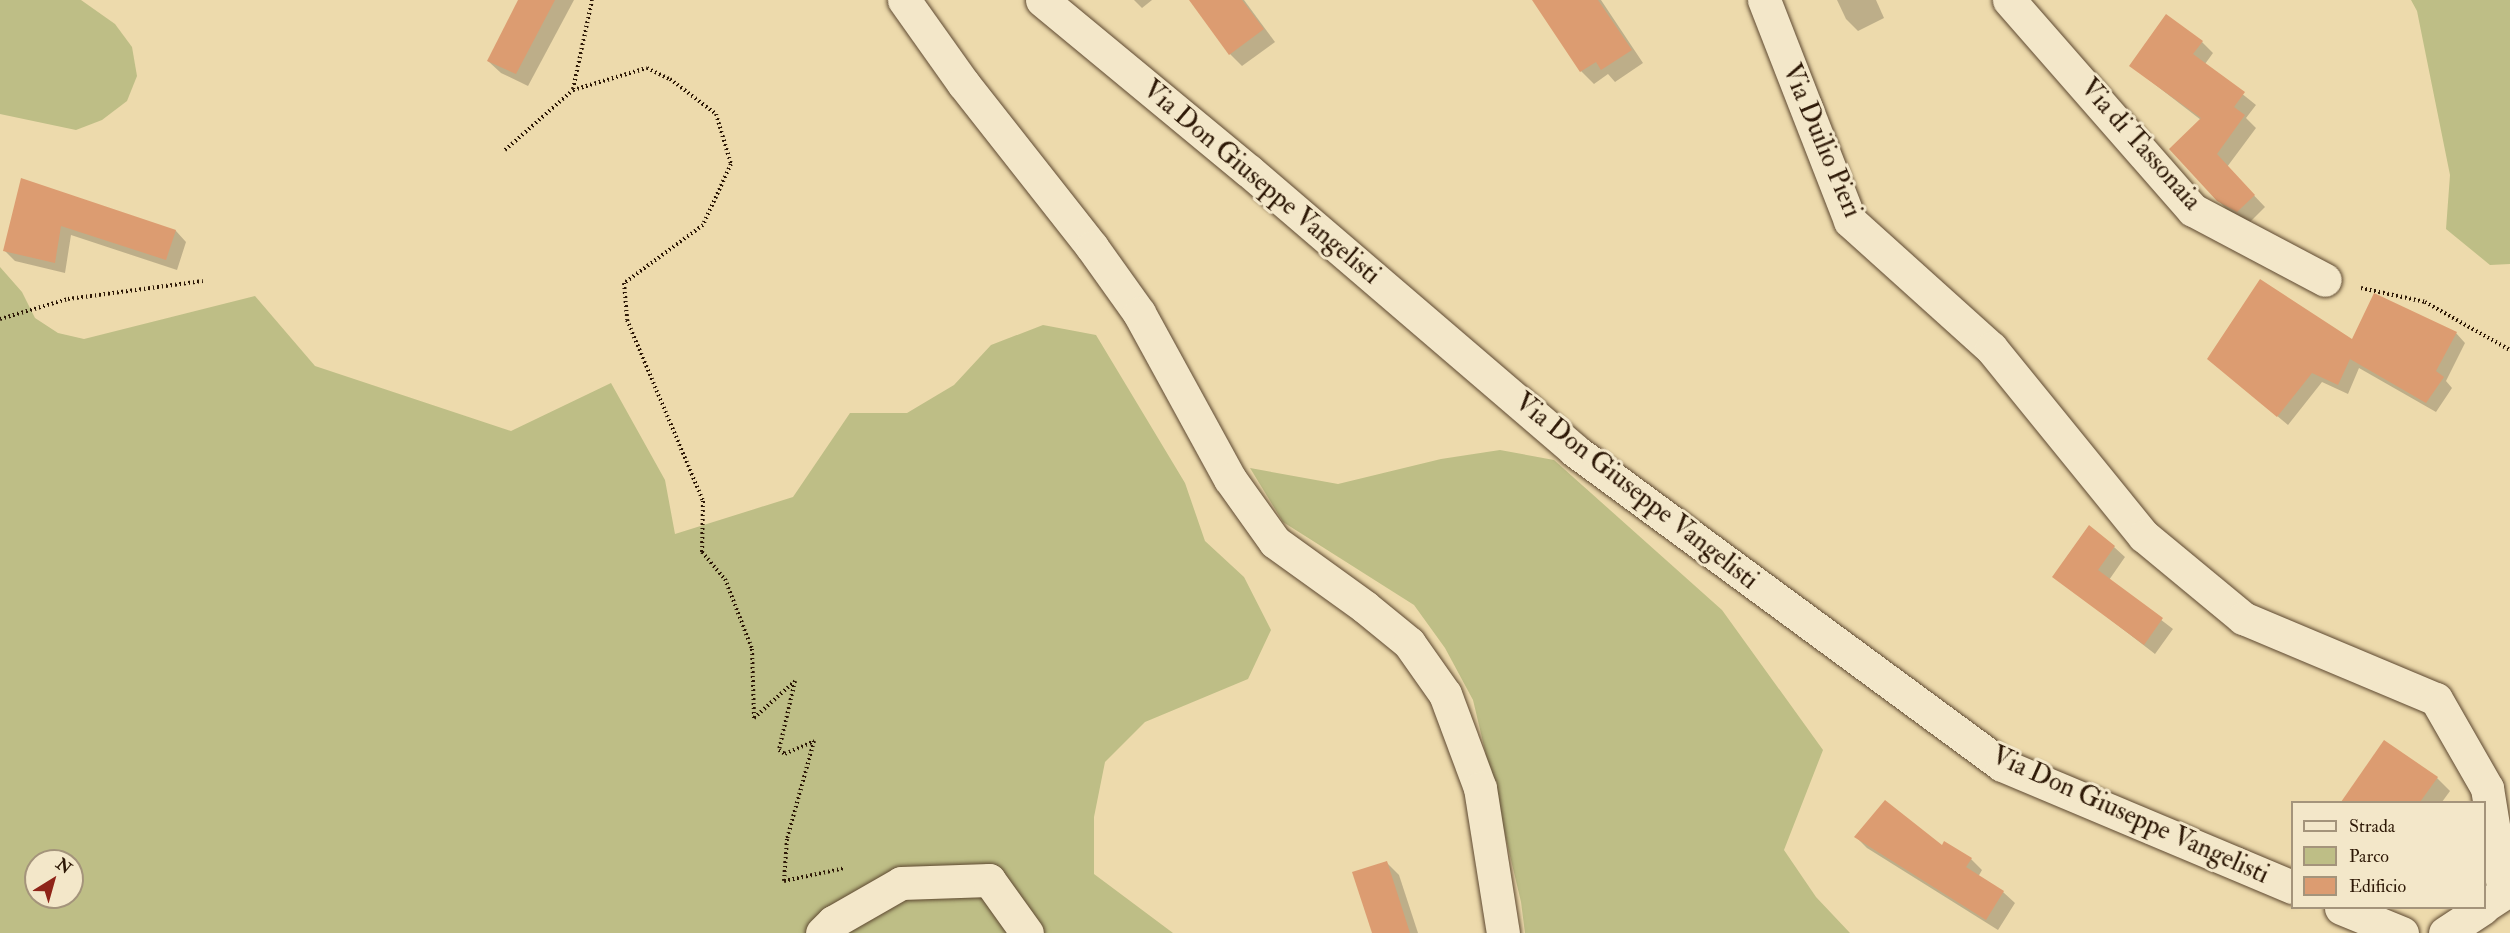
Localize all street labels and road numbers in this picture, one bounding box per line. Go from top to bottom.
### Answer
street label: Via Duilio Pieri [1775,60,1867,222]
street label: Via di Tassonaia [2073,73,2207,217]
street label: Via Don Giuseppe Vangelisti [1136,75,1386,291]
street label: Via Don Giuseppe Vangelisti [1508,387,1764,597]
street label: Via Don Giuseppe Vangelisti [1987,741,2273,891]

